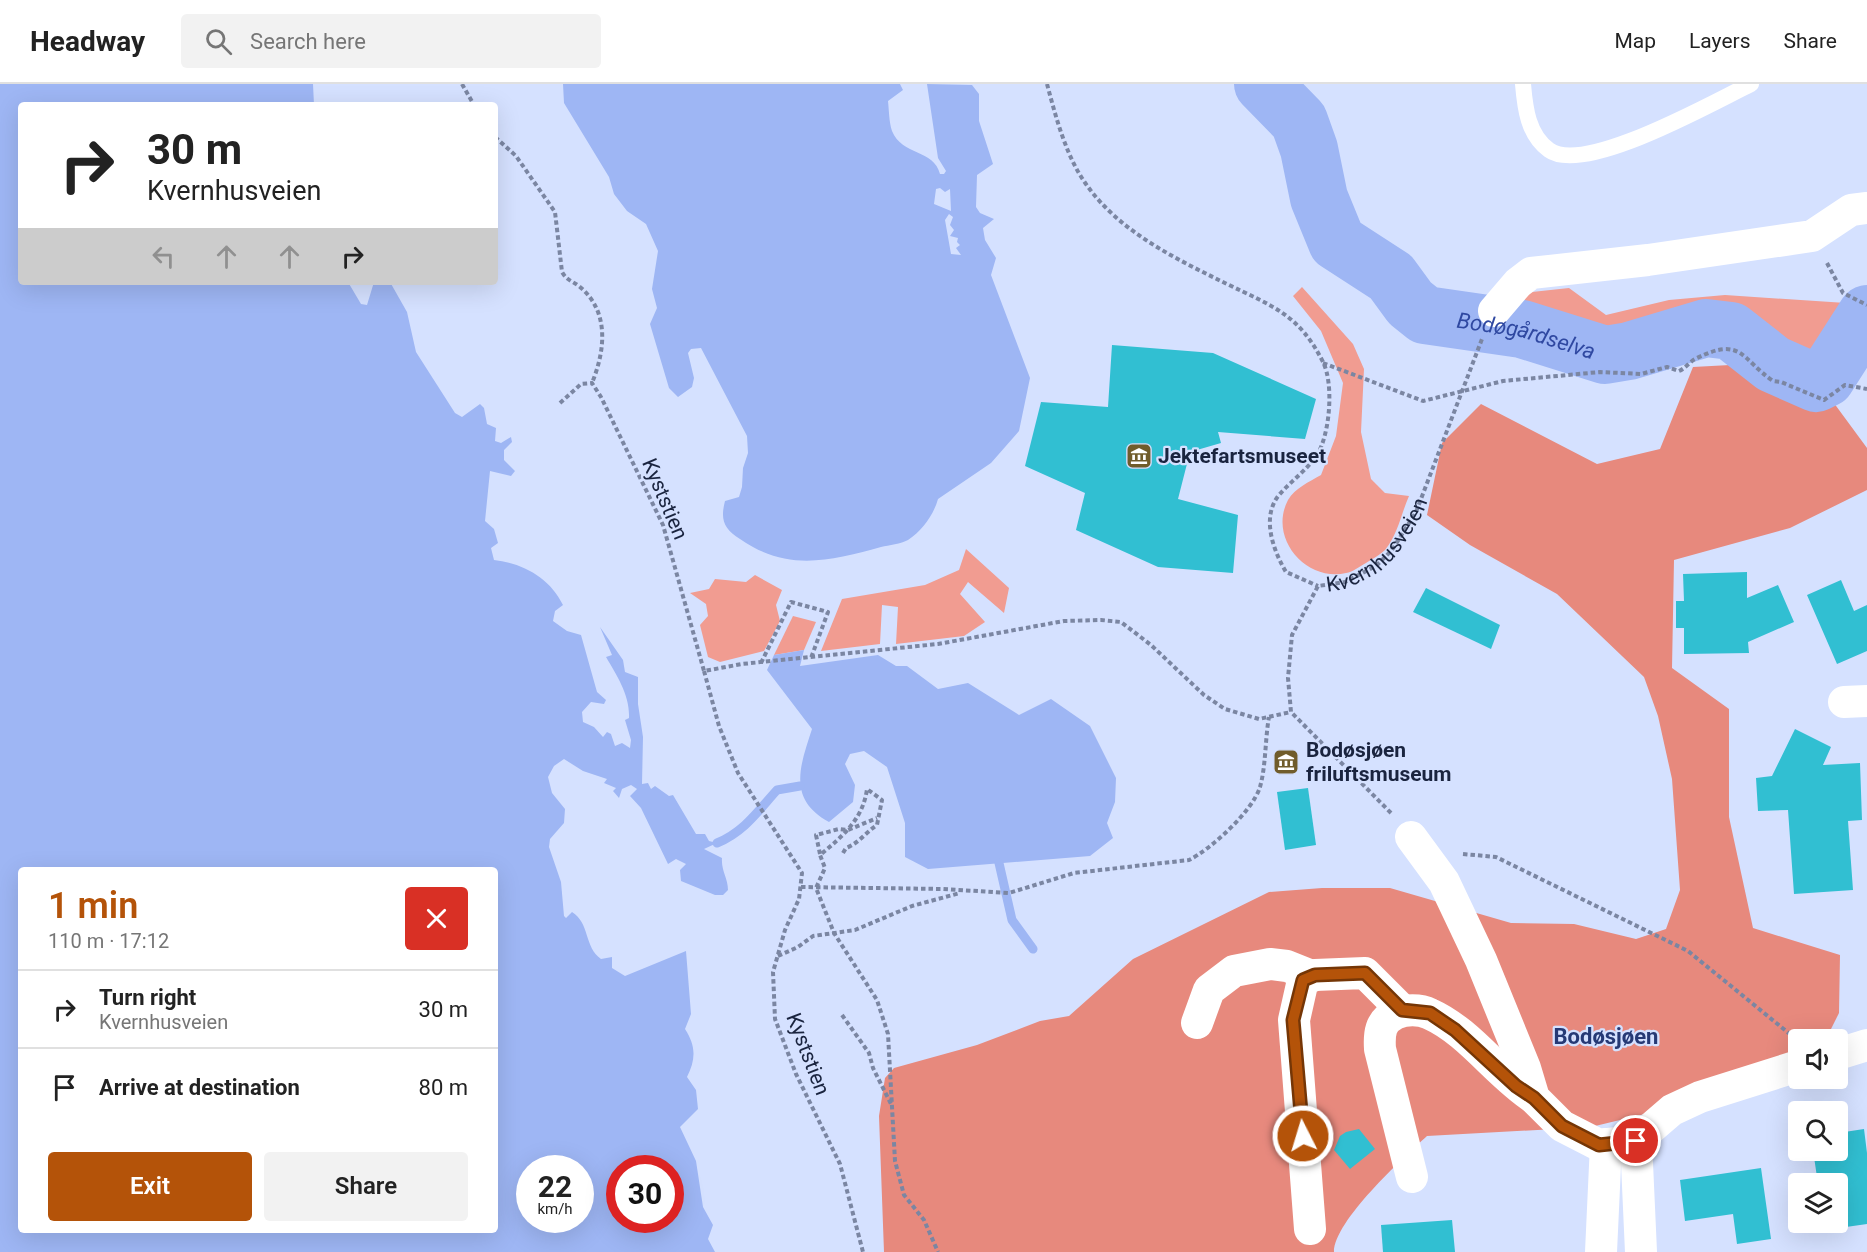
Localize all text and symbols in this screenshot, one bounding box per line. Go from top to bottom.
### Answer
search box [181,14,601,68]
text: Headway [30,25,145,58]
icon: search [202,25,235,58]
text: Search here [250,29,366,54]
text: Map [1614,29,1656,53]
text: Layers [1689,29,1750,53]
text: Share [1783,29,1837,53]
text: 30 m [147,125,242,174]
icon: right [48,126,126,204]
text: Kvernhusveien [147,175,321,207]
icon: left [147,240,180,273]
icon: ahead [210,240,243,273]
icon: ahead [273,240,306,273]
icon: right [336,240,369,273]
water label: Bodøgårdselva [1455,307,1598,364]
museum icon: Jektefartsmuseet [1124,441,1154,471]
place label: Jektefartsmuseet [1158,444,1326,468]
street label: Kyststien [637,455,693,543]
street label: Kvernhusveien [1324,494,1432,597]
place label: Bodøsjøen friluftsmuseum [1306,738,1452,786]
museum icon: Bodøsjøen friluftsmuseum [1271,747,1301,777]
text: 1 min [48,885,138,927]
button: close [405,887,468,950]
text: 110 m · 17:12 [48,929,169,953]
text: Turn right [99,985,196,1010]
icon: right [48,993,81,1026]
text: 30 m [419,997,468,1022]
text: Kvernhusveien [99,1010,228,1034]
street label: Kyststien [781,1010,835,1098]
district label: Bodøsjøen [1554,1024,1658,1049]
map controls [1788,1029,1848,1233]
button: sound [1788,1029,1848,1089]
icon: arrive [48,1071,81,1104]
text: Arrive at destination [99,1075,300,1100]
text: 80 m [419,1075,468,1100]
button: search [1788,1101,1848,1161]
position arrow [1271,1104,1335,1168]
pin [1610,1115,1661,1166]
icon: arrive [1619,1124,1652,1157]
button: Exit [48,1152,252,1221]
button: Share [264,1152,468,1221]
speed limit sign: 30 [606,1155,684,1233]
text: 22 [538,1169,572,1204]
button: layers [1788,1173,1848,1233]
text: km/h [537,1200,573,1218]

